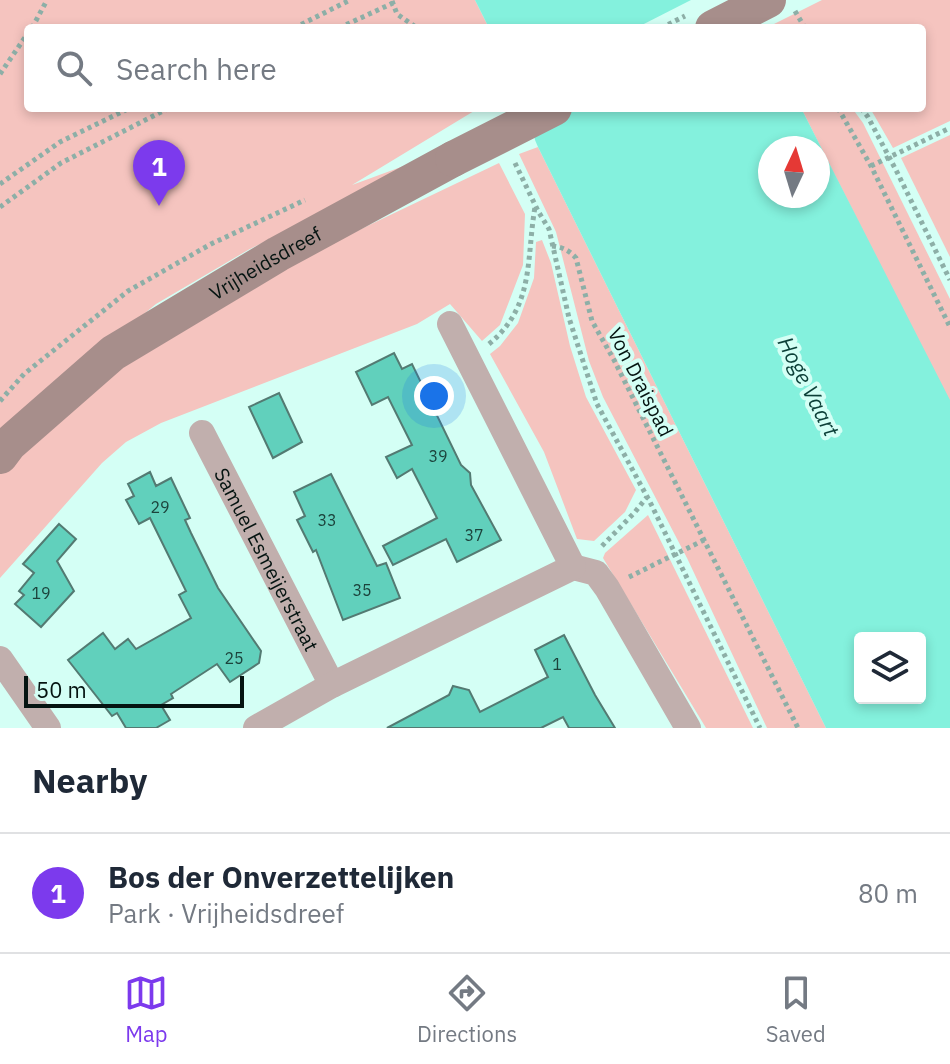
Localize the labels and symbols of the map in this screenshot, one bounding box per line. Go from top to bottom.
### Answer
north arrow [758,136,830,208]
pin: 1 [133,140,185,206]
street label: Vrijheidsdreef [204,219,326,306]
street label: Von Draispad [602,323,680,441]
water label: Hoge Vaart [772,331,847,442]
your location [414,376,454,416]
house number: 39 [428,446,448,466]
street label: Samuel Esmeijerstraat [209,463,326,656]
house number: 29 [150,497,170,517]
house number: 33 [317,510,337,530]
house number: 37 [464,525,484,545]
house number: 35 [352,580,372,600]
house number: 19 [31,583,51,603]
house number: 25 [224,648,244,668]
house number: 1 [552,654,562,674]
scale bar [24,672,244,708]

